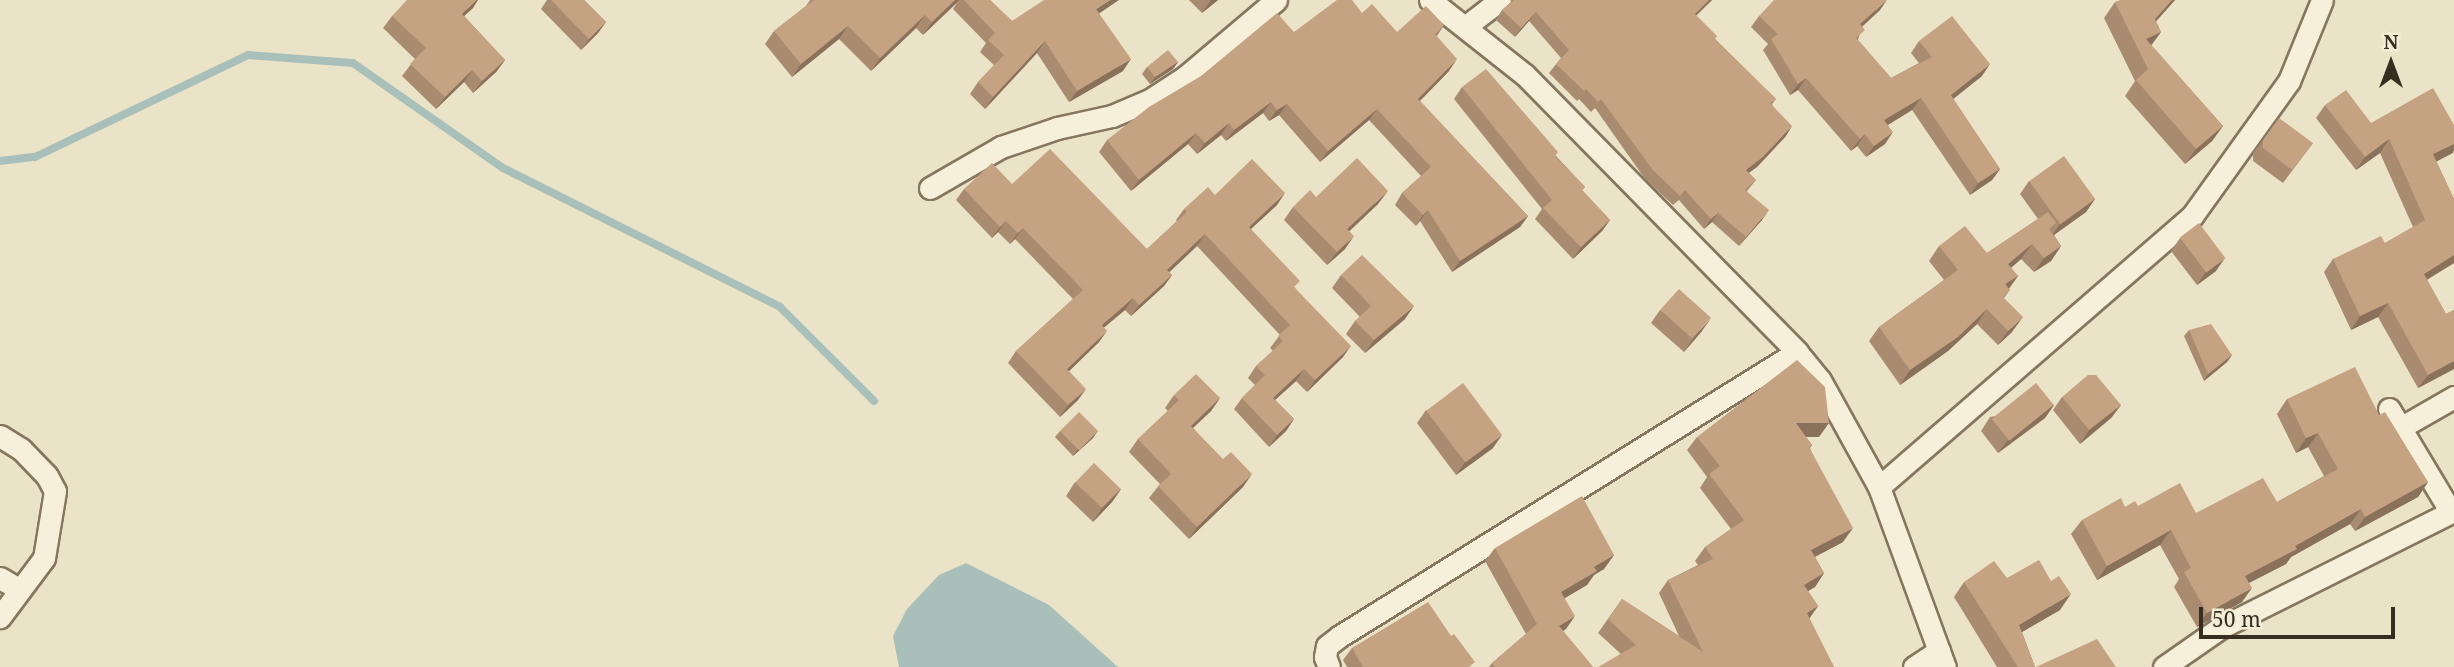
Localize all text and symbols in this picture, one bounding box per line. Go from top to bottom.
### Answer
north arrow [2356,28,2426,98]
text: N [2384,29,2398,55]
scale bar [2202,594,2398,638]
text: 50 m [2212,605,2261,633]

